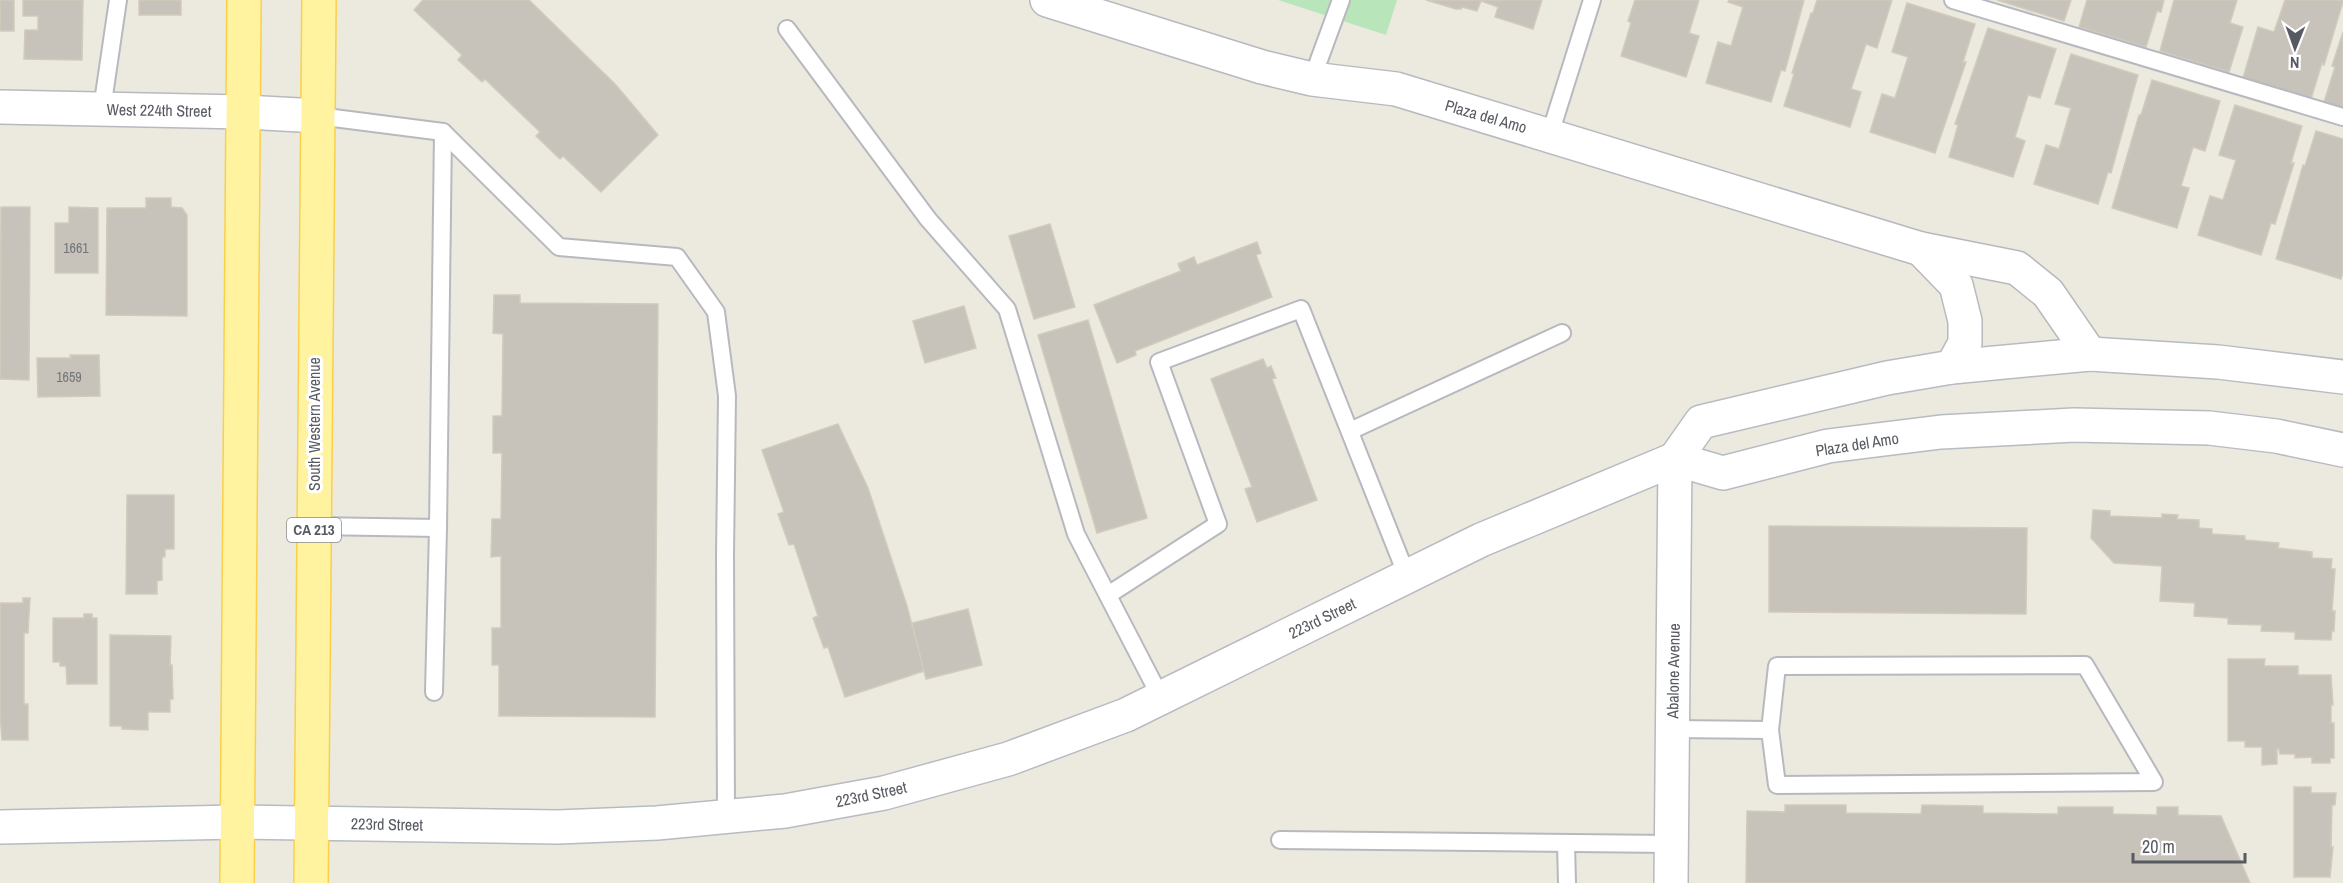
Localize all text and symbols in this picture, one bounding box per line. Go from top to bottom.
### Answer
north arrow [2265,18,2325,78]
text: N [2290,52,2300,74]
street label: Plaza del Amo [1443,94,1529,138]
street label: West 224th Street [106,98,212,122]
house number: 1661 [63,239,89,257]
street label: South Western Avenue [303,357,325,491]
house number: 1659 [56,368,82,386]
street label: Plaza del Amo [1814,427,1900,461]
road number: CA 213 [287,518,341,542]
street label: 223rd Street [1285,592,1360,644]
street label: Abalone Avenue [1661,623,1685,720]
street label: 223rd Street [833,776,909,812]
street label: 223rd Street [351,812,424,836]
scale bar [2133,826,2246,864]
text: 20 m [2142,834,2175,859]

